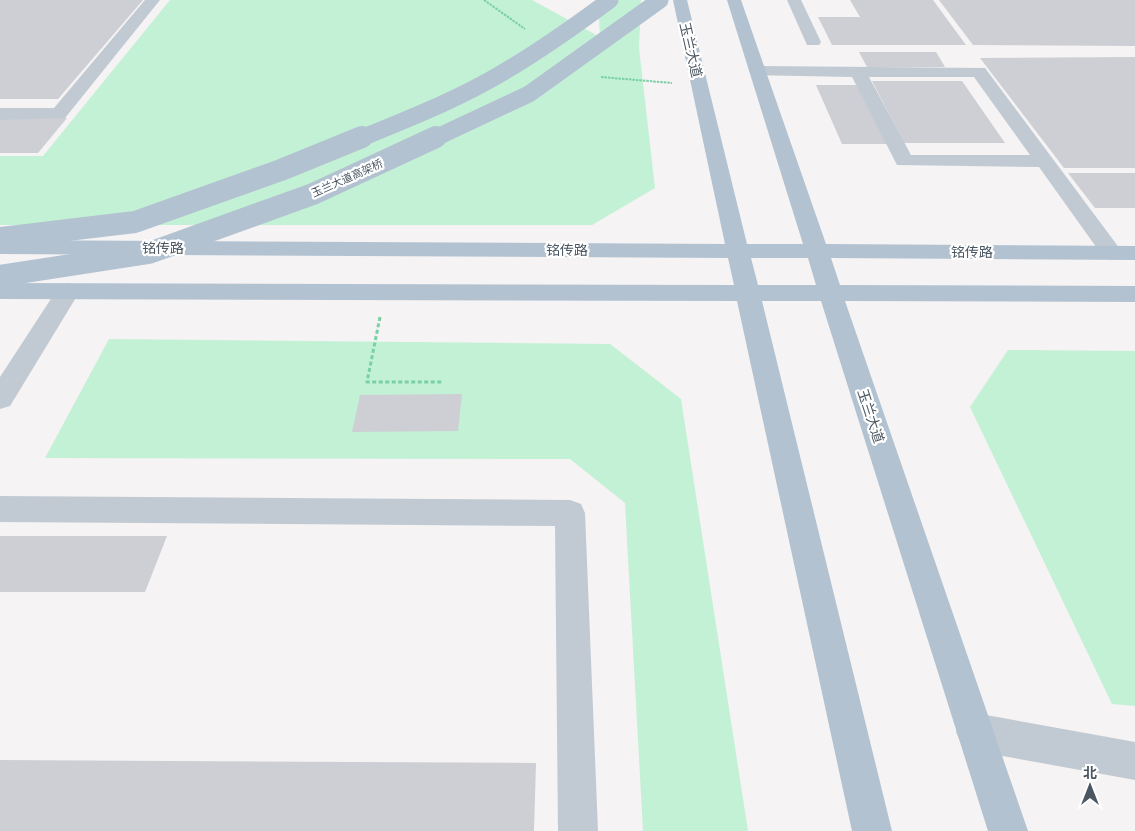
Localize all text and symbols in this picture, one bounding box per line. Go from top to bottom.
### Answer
street label: 玉兰大道 [677,21,706,79]
street label: 玉兰大道高架桥 [309,156,385,199]
street label: 铭传路 [142,239,184,256]
street label: 铭传路 [546,241,588,258]
street label: 铭传路 [951,243,993,260]
street label: 玉兰大道 [855,387,888,445]
north arrow [1065,761,1115,811]
text: 北 [1083,764,1097,781]

